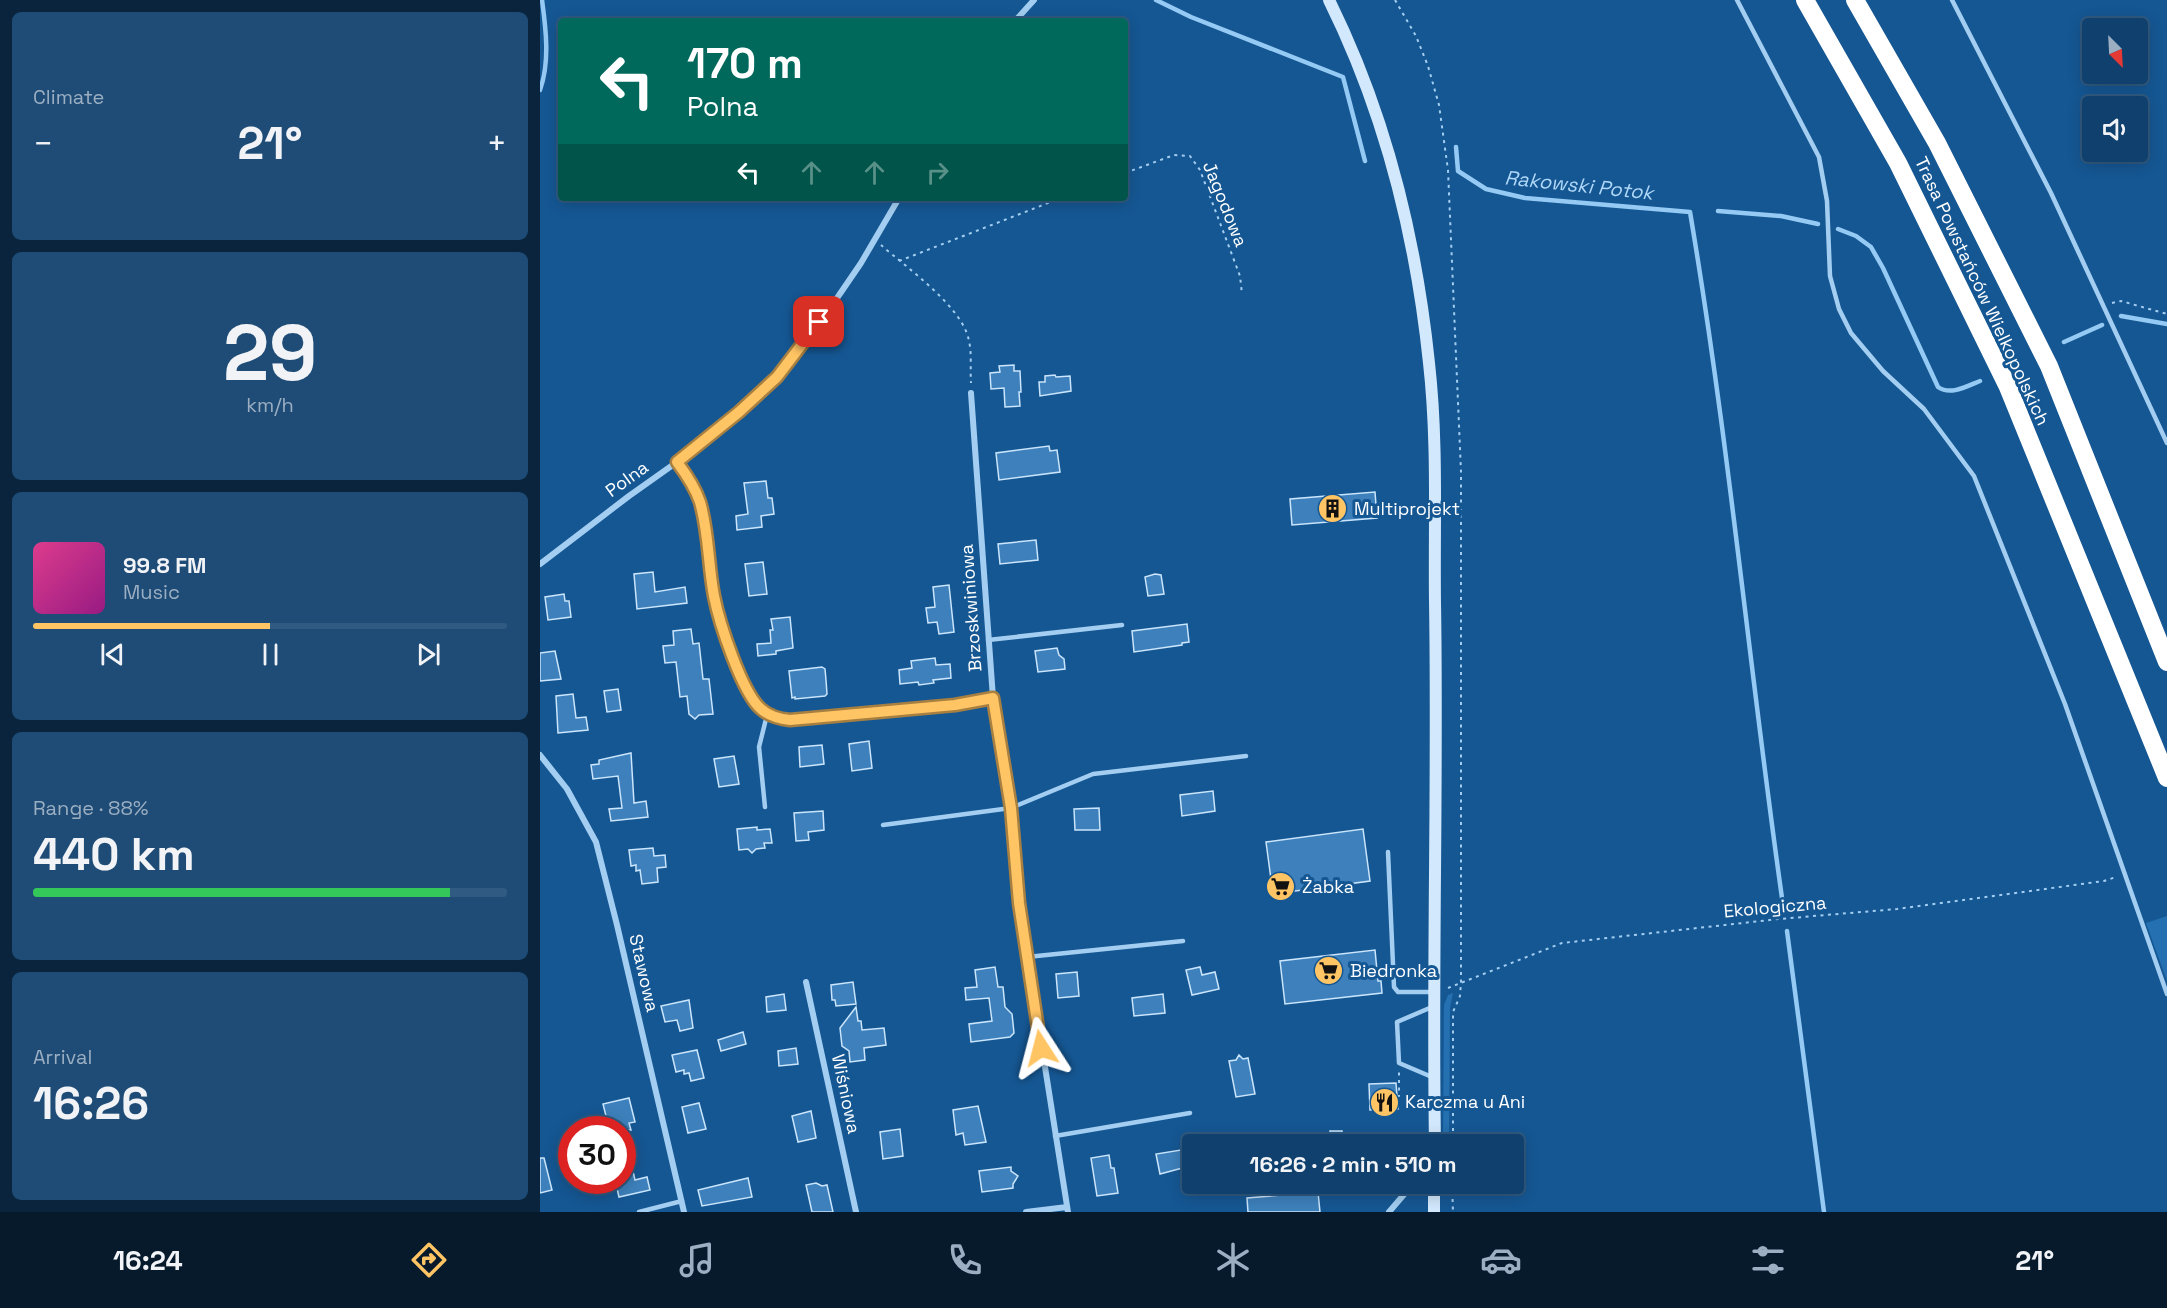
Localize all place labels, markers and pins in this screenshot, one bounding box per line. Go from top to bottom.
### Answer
pin [793,296,844,347]
building icon: Multiprojekt [1317,493,1349,525]
place label: Multiprojekt [1354,497,1460,520]
supermarket icon: Żabka [1265,871,1297,903]
place label: Żabka [1302,875,1354,898]
supermarket icon: Biedronka [1313,955,1345,987]
place label: Biedronka [1350,959,1437,982]
restaurant icon: Karczma u Ani [1368,1086,1400,1118]
place label: Karczma u Ani [1405,1090,1525,1113]

